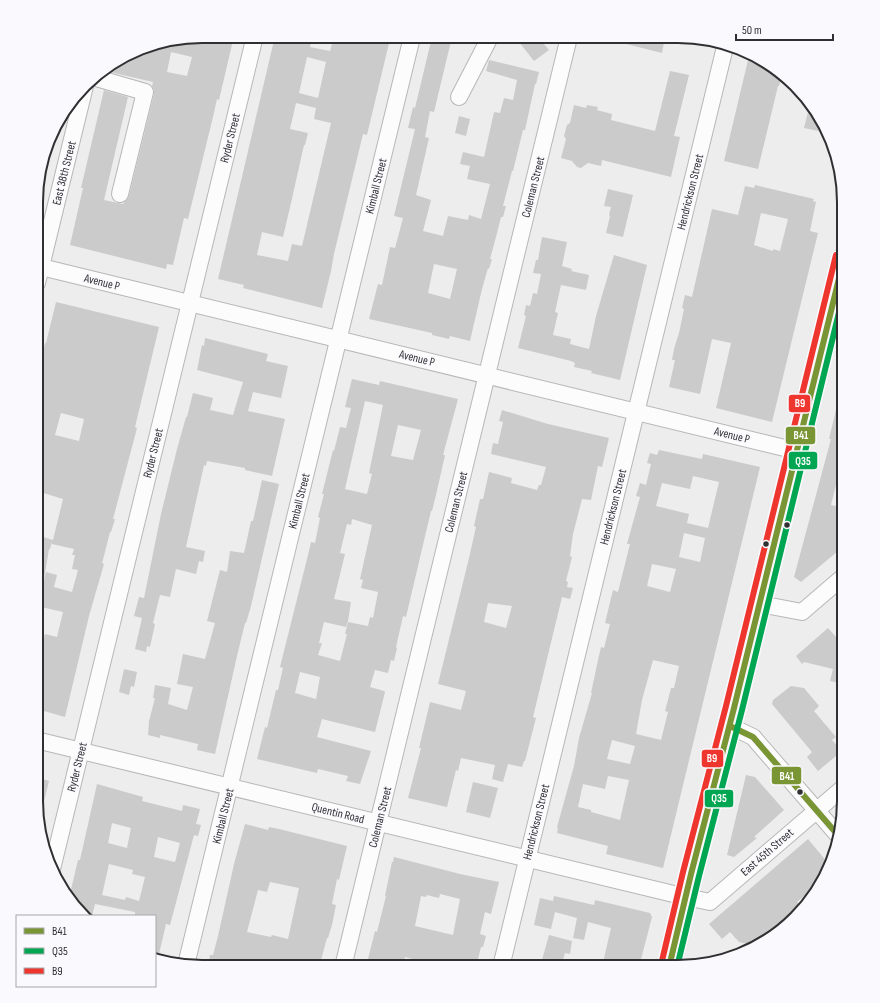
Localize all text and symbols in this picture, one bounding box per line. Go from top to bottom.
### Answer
scale bar [736,16,833,42]
text: 50 m [742,23,762,38]
street label: Ryder Street [217,112,244,164]
street label: East 38th Street [49,139,80,207]
street label: Hendrickson Street [674,152,707,232]
street label: Coleman Street [519,155,548,219]
street label: Kimball Street [362,156,391,215]
street label: Avenue P [81,271,121,294]
street label: Avenue P [396,347,436,370]
line badge: B9 [788,394,811,413]
text: B9 [795,397,805,410]
street label: Avenue P [711,424,751,447]
line badge: B41 [785,426,816,445]
street label: Ryder Street [140,427,167,479]
text: B41 [794,429,809,442]
line badge: Q35 [788,451,818,470]
text: Q35 [795,455,811,468]
street label: Hendrickson Street [597,467,630,547]
street label: Coleman Street [442,470,471,534]
street label: Kimball Street [285,471,314,530]
unlabelled marker [782,520,792,530]
unlabelled marker [761,539,771,549]
street label: Ryder Street [64,741,91,793]
line badge: B9 [701,749,724,768]
text: B9 [707,752,717,765]
line badge: B41 [771,766,802,785]
text: B41 [780,770,795,783]
street label: Hendrickson Street [520,782,553,862]
street label: Coleman Street [366,785,395,849]
street label: Kimball Street [209,786,238,845]
unlabelled marker [795,787,805,797]
line badge: Q35 [704,789,734,808]
text: Q35 [711,792,727,805]
street label: Quentin Road [310,800,366,827]
street label: East 45th Street [738,825,797,879]
legend [16,915,156,987]
text: B41 [52,924,68,939]
text: Q35 [52,944,68,959]
text: B9 [52,964,63,979]

